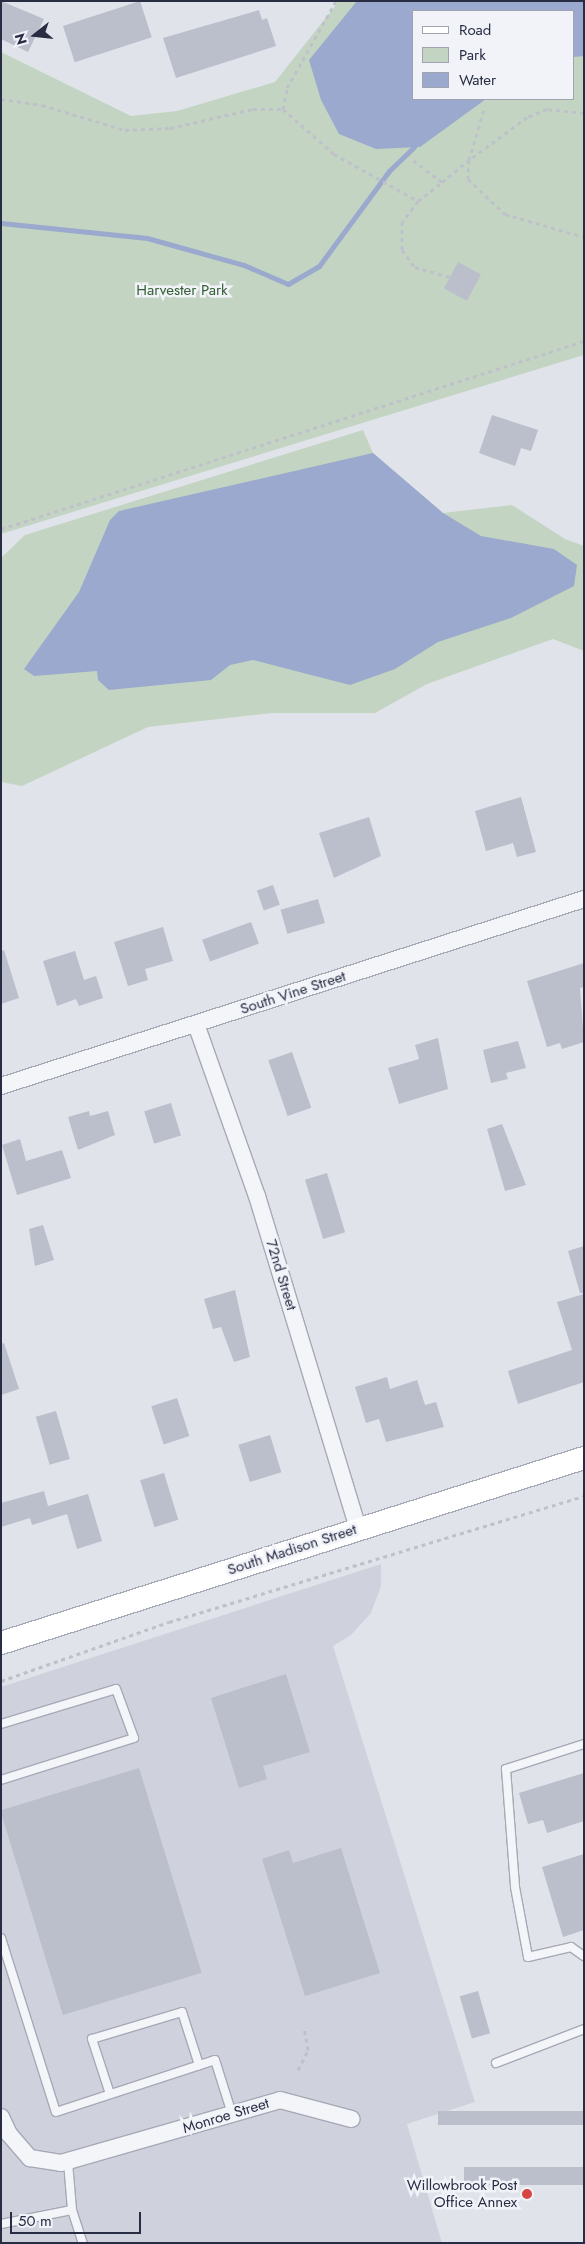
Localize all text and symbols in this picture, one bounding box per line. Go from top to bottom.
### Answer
north arrow [10,10,60,60]
legend [412,10,575,100]
text: Road [459,19,491,41]
text: N [9,31,32,47]
text: Park [459,44,486,66]
text: Water [459,69,496,91]
park label: Harvester Park [136,282,228,300]
street label: South Vine Street [238,967,348,1019]
street label: 72nd Street [262,1237,300,1313]
street label: South Madison Street [225,1521,359,1579]
street label: Monroe Street [181,2094,271,2138]
place label: Willowbrook Post Office Annex [407,2176,517,2211]
marker: Willowbrook Post Office Annex [521,2188,533,2200]
scale bar [12,2202,144,2234]
text: 50 m [18,2210,52,2232]

